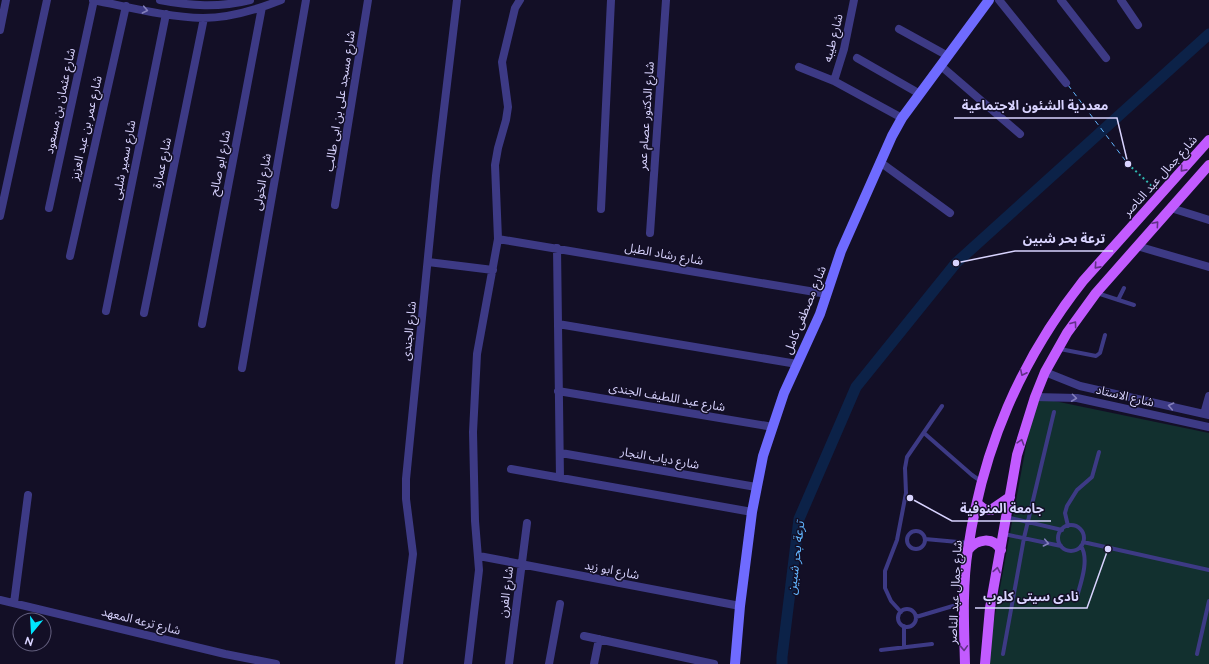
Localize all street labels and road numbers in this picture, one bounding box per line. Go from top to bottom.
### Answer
street label: شارع طيبه [820,13,848,64]
street label: شارع مسجد على بن ابى طالب [322,30,360,173]
street label: شارع عثمان بن مسعود [42,47,80,156]
street label: شارع الدكتور عصام عمر [635,61,659,172]
street label: شارع عمر بن عبد العزيز [67,74,107,183]
street label: شارع سمير شلبى [109,119,141,201]
street label: شارع ابو صالح [207,129,235,197]
street label: شارع جمال عبد الناصر [1119,133,1202,221]
street label: شارع عمارة [150,136,176,190]
street label: شارع الخولى [250,152,276,212]
street label: شارع رشاد الطبل [623,240,704,270]
street label: شارع مصطفى كامل [781,264,831,357]
street label: شارع الجندى [399,301,421,362]
street label: شارع عبد اللطيف الجندى [607,380,726,416]
street label: شارع الاستاد [1094,382,1156,411]
street label: شارع دياب النجار [618,444,701,474]
street label: شارع جمال عبد الناصر [945,540,967,645]
street label: شارع ابو زيد [583,558,640,584]
street label: شارع الفرن [496,566,518,619]
street label: شارع ترعه المعهد [99,604,182,640]

